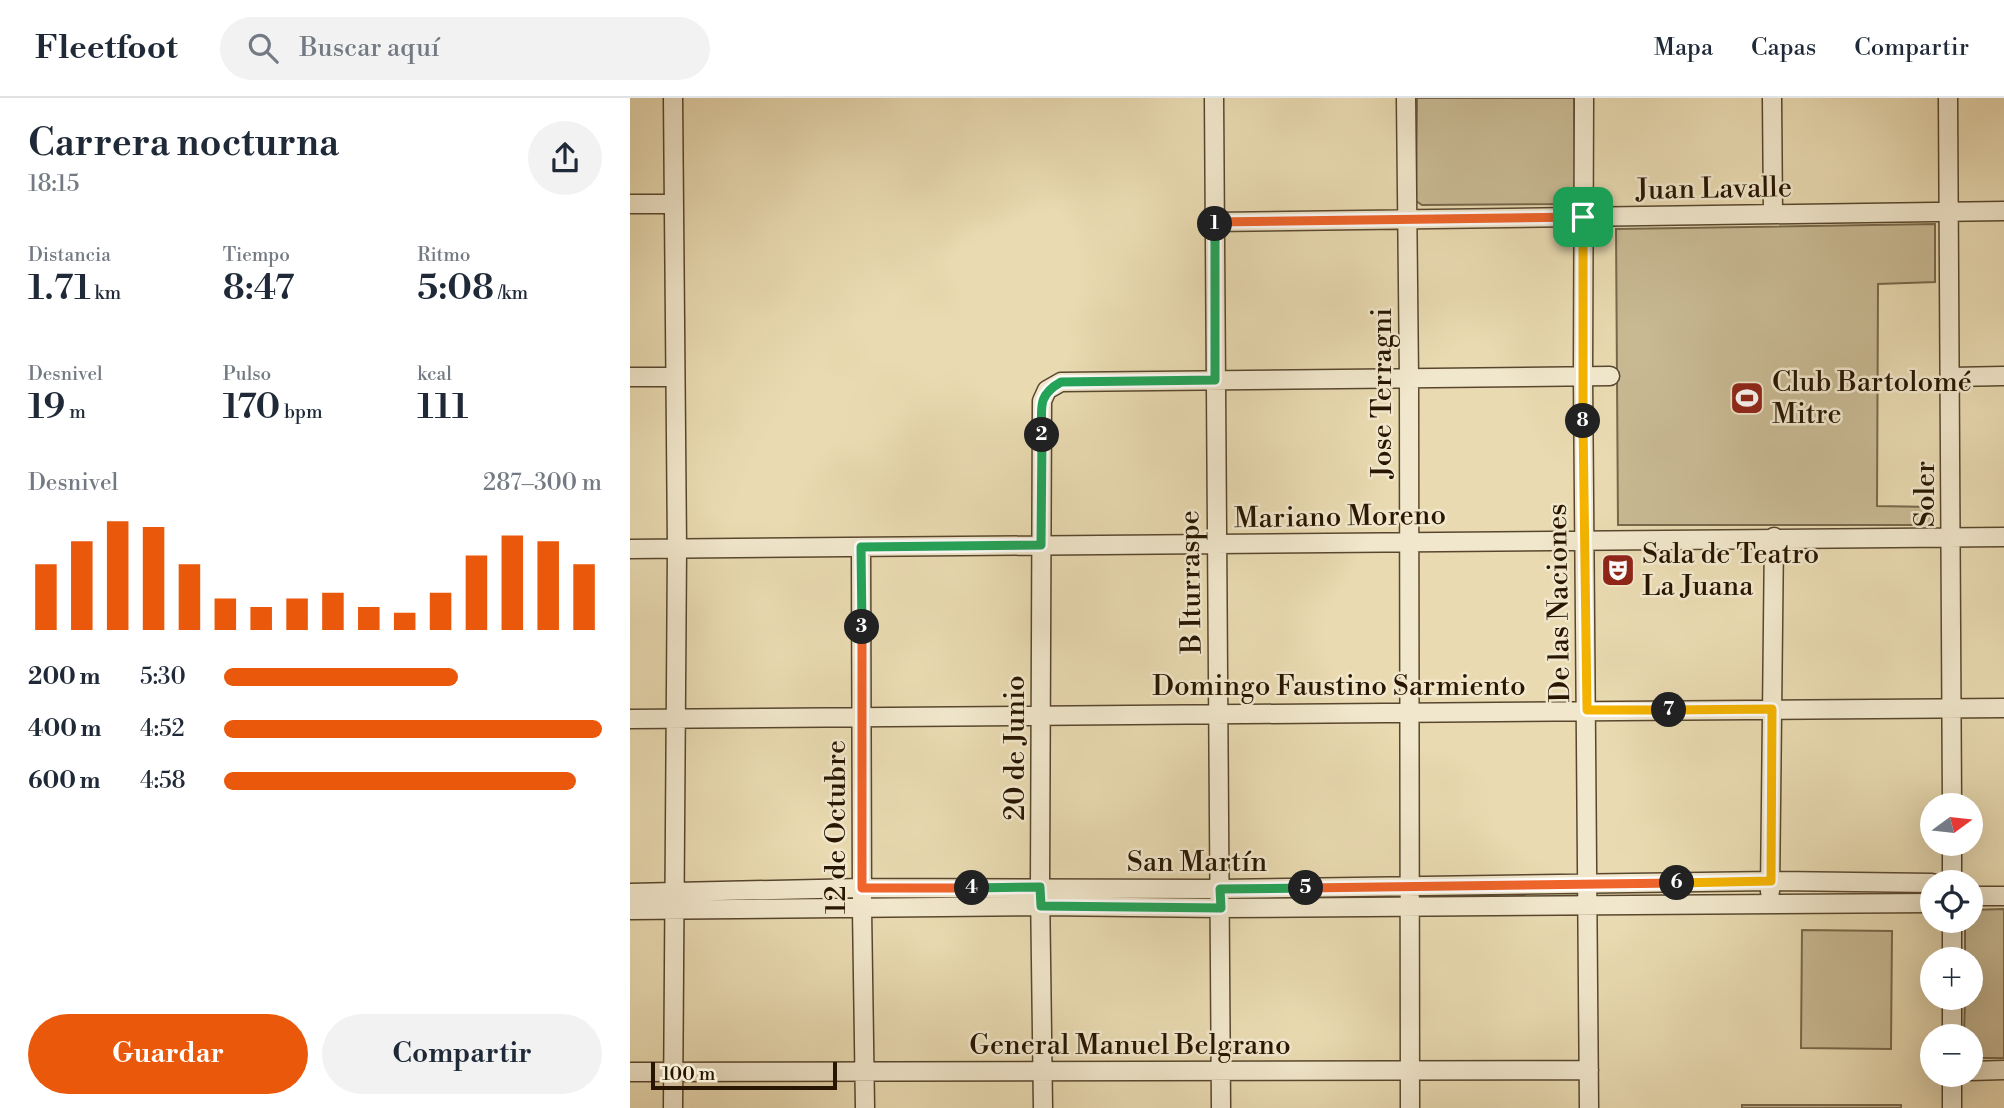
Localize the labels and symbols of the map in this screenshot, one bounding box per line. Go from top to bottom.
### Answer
street label: Juan Lavalle [1635,170,1792,208]
pin [1553,187,1613,247]
pin: 1 [1198,206,1232,242]
street label: Jose Terragni [1365,308,1400,479]
place label: Club Bartolomé Mitre [1772,365,1972,432]
sports icon: Club Bartolomé Mitre [1728,379,1766,417]
pin: 8 [1566,404,1600,438]
pin: 2 [1024,418,1060,452]
street label: Soler [1908,461,1943,527]
street label: Mariano Moreno [1234,498,1446,536]
street label: De las Naciones [1540,503,1578,703]
street label: B Iturraspe [1172,510,1210,655]
place label: Sala de Teatro La Juana [1642,537,1819,604]
theatre icon: Sala de Teatro La Juana [1599,551,1637,589]
pin: 3 [845,610,880,644]
street label: Domingo Faustino Sarmiento [1152,669,1526,704]
street label: 20 de Junio [998,675,1033,821]
pin: 7 [1651,692,1686,728]
street label: 12 de Octubre [819,740,854,914]
north arrow [1920,793,1983,856]
street label: San Martín [1127,845,1267,880]
pin: 6 [1660,866,1694,900]
pin: 4 [954,870,990,906]
pin: 5 [1288,870,1324,906]
street label: General Manuel Belgrano [969,1028,1291,1063]
scale bar [651,1059,836,1091]

